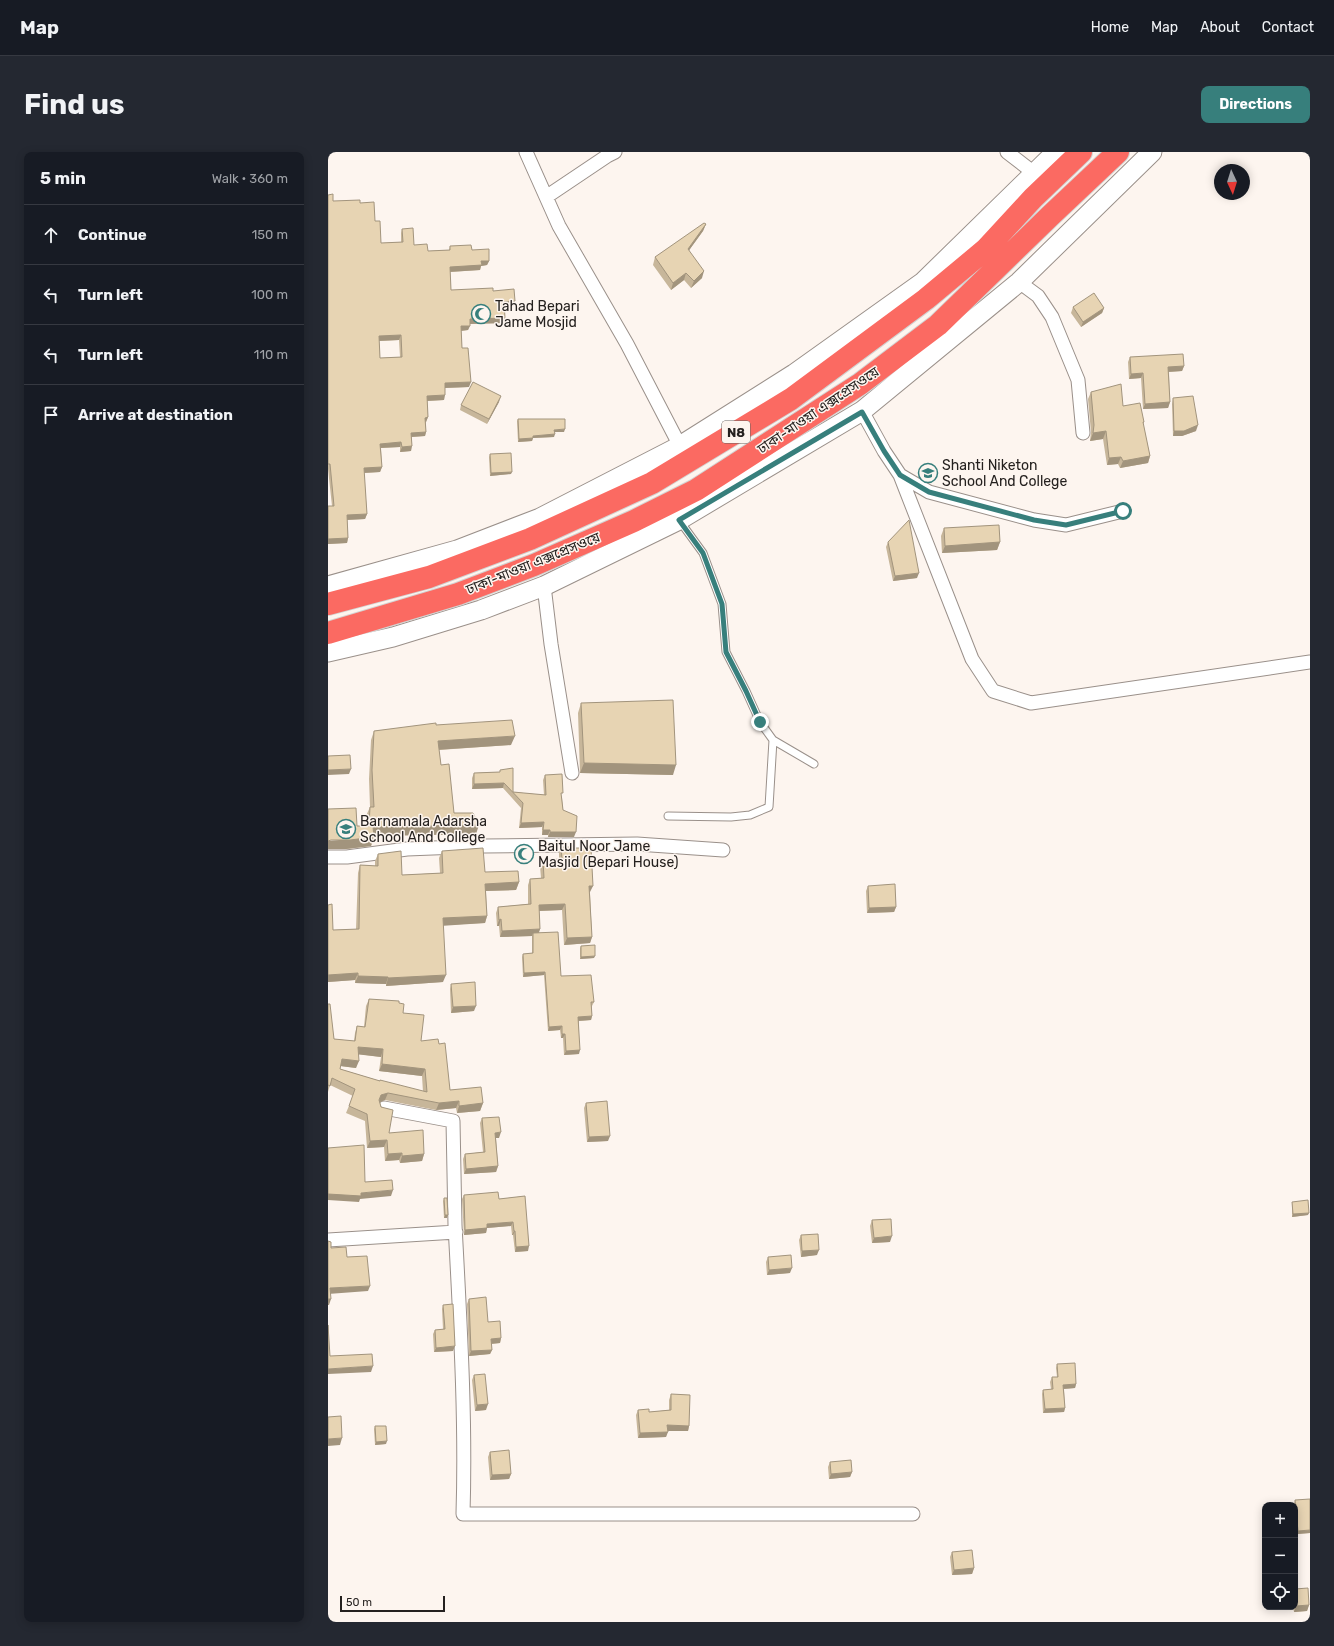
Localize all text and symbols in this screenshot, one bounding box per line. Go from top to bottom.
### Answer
text: Map [20,16,59,39]
text: Home [1091,19,1129,36]
text: Map [1151,19,1178,36]
text: About [1200,19,1240,36]
text: Contact [1262,19,1314,36]
button: Directions [1201,86,1310,123]
text: Find us [24,88,124,121]
north arrow [1214,164,1250,200]
text: 5 min [40,168,86,188]
text: Walk · 360 m [212,171,288,186]
icon: ahead [40,224,62,246]
text: Continue [78,226,147,244]
text: 150 m [252,227,288,242]
icon: left [40,284,62,306]
text: Turn left [78,286,143,304]
text: 100 m [251,287,288,302]
place label: Tahad Bepari Jame Mosjid [495,298,580,331]
mosque icon: Tahad Bepari Jame Mosjid [470,303,492,325]
icon: left [40,344,62,366]
text: Turn left [78,346,143,364]
text: 110 m [254,347,288,362]
street label: ঢাকা-মাওয়া এক্সপ্রেসওয়ে [753,363,883,458]
icon: arrive [40,404,62,426]
text: Arrive at destination [78,406,233,424]
road number: N8 [722,421,750,443]
place label: Shanti Niketon School And College [942,457,1067,490]
school or university icon: Shanti Niketon School And College [917,462,939,484]
route start [1114,502,1132,520]
street label: ঢাকা-মাওয়া এক্সপ্রেসওয়ে [463,529,603,599]
route end [751,713,769,731]
place label: Barnamala Adarsha School And College [360,813,487,846]
school or university icon: Barnamala Adarsha School And College [335,818,357,840]
place label: Baitul Noor Jame Masjid (Bepari House) [538,838,678,871]
mosque icon: Baitul Noor Jame Masjid (Bepari House) [513,843,535,865]
map controls [1262,1502,1298,1610]
button: + [1262,1502,1298,1538]
button: − [1262,1538,1298,1574]
button: locate [1262,1574,1298,1610]
scale bar [340,1594,445,1613]
text: 50 m [346,1596,372,1609]

